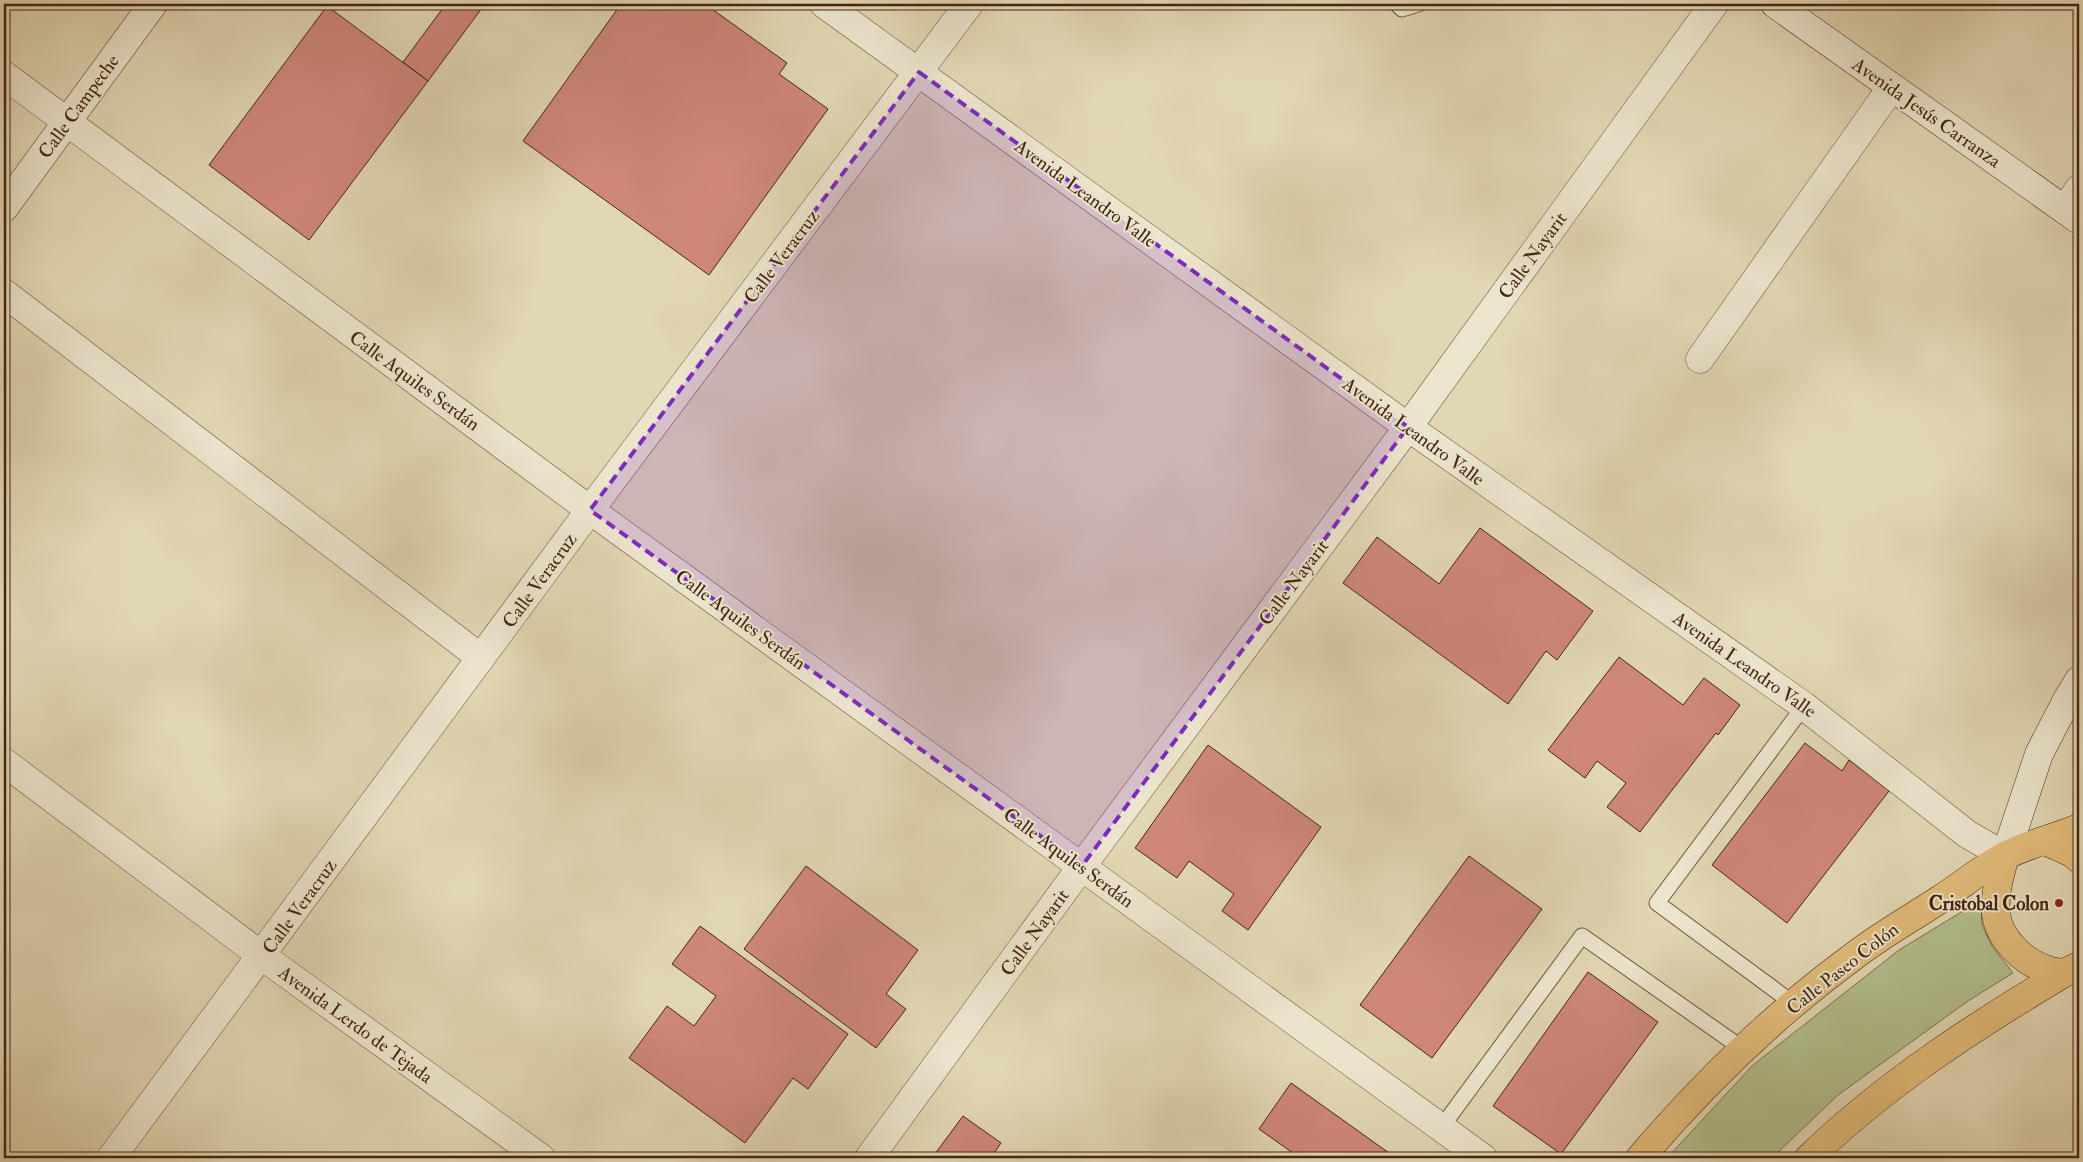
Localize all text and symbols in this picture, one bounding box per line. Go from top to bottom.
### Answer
street label: Calle Campeche [33,50,125,164]
street label: Avenida Jesús Carranza [1847,52,2006,173]
street label: Avenida Leandro Valle [1009,134,1161,253]
street label: Calle Veracruz [739,205,825,308]
street label: Calle Nayarit [1493,207,1572,304]
street label: Calle Aquiles Serdán [344,325,485,436]
street label: Avenida Leandro Valle [1337,372,1489,491]
street label: Calle Veracruz [497,528,582,633]
street label: Calle Nayarit [1254,535,1334,630]
street label: Calle Aquiles Serdán [670,564,811,675]
street label: Avenida Leandro Valle [1667,606,1821,723]
street label: Calle Aquiles Serdán [998,802,1139,913]
street label: Calle Veracruz [257,854,342,959]
street label: Calle Nayarit [995,884,1074,981]
place label: Cristobal Colon [1929,892,2049,916]
marker: Cristobal Colon [2053,897,2065,909]
street label: Calle Paseo Colón [1782,917,1904,1020]
street label: Avenida Lerdo de Tejada [273,960,437,1089]

